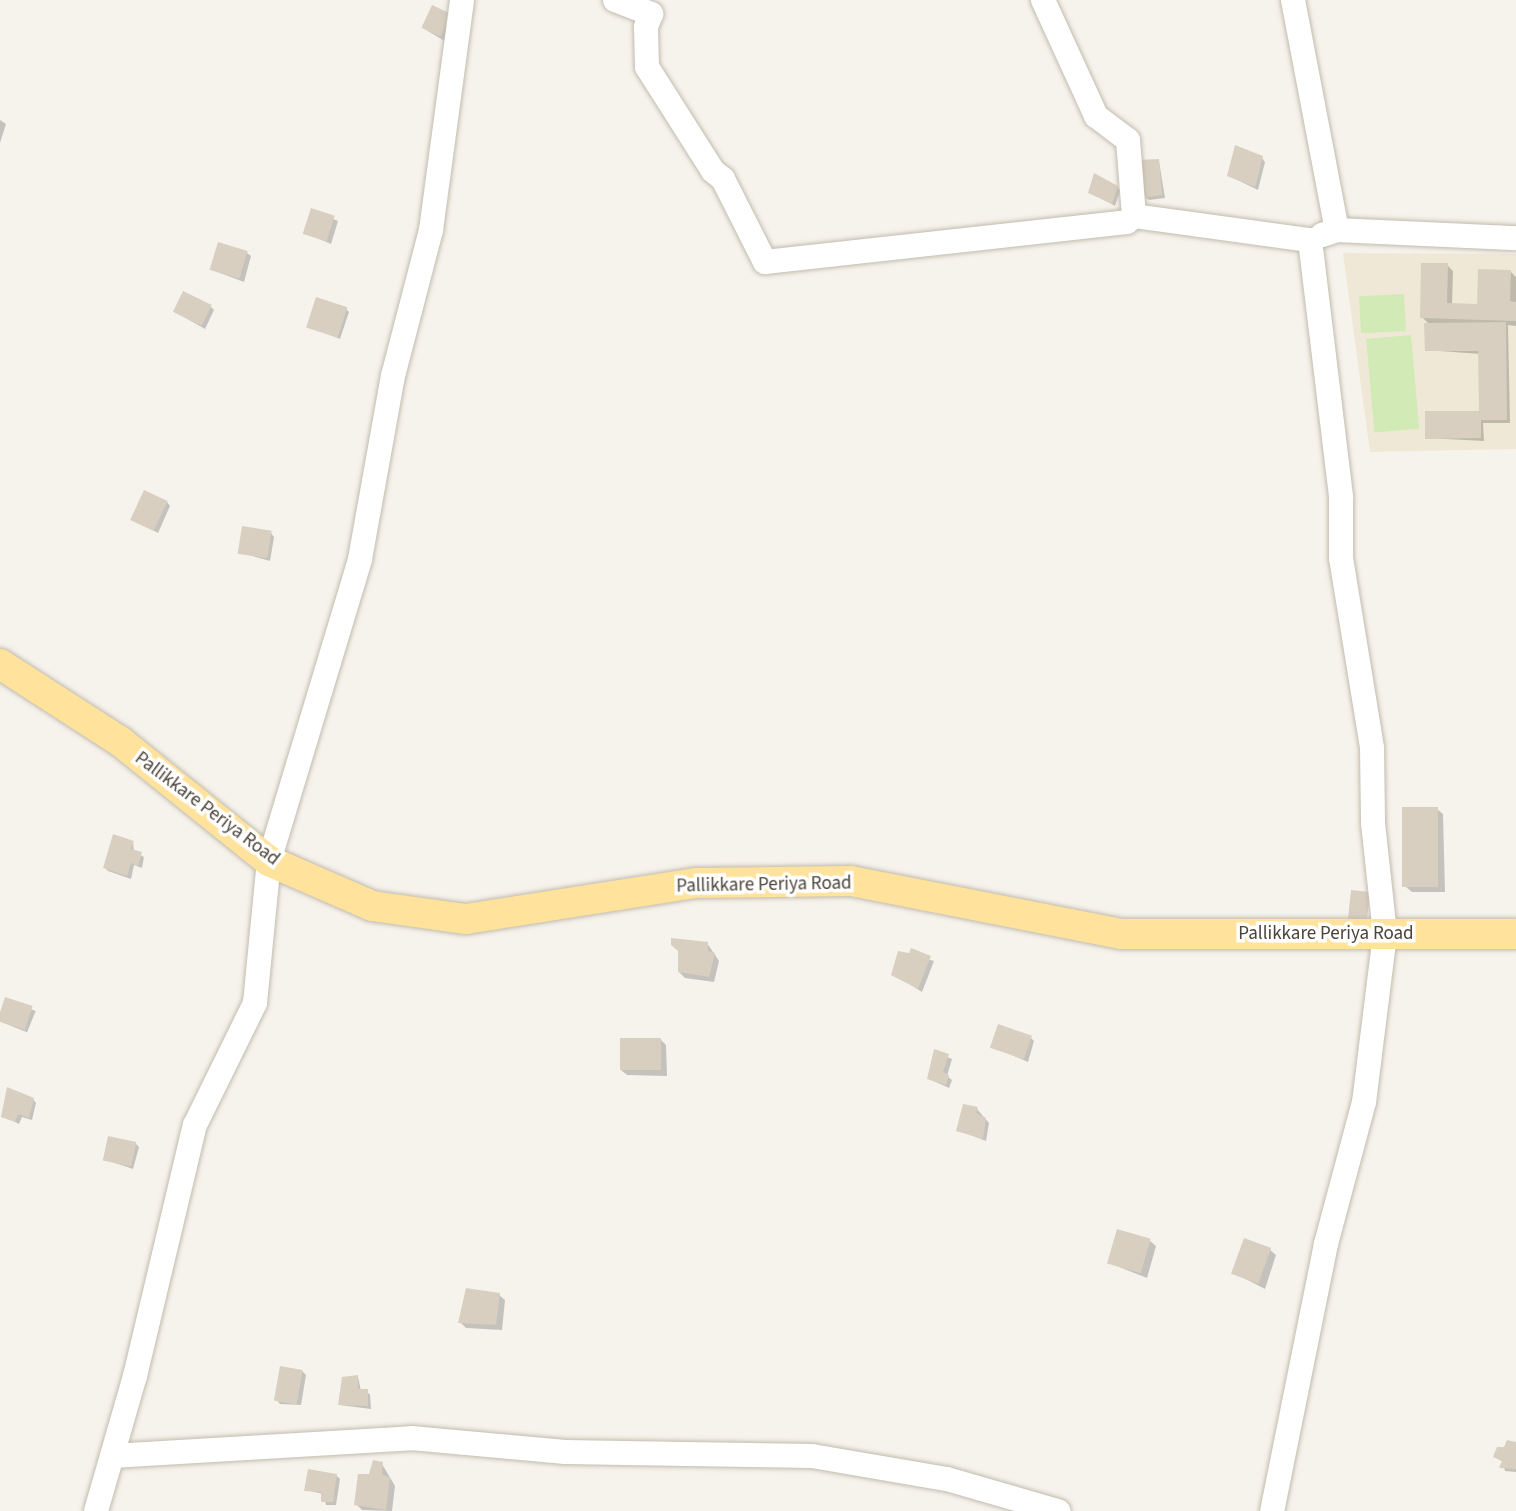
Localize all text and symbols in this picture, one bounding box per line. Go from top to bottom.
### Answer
street label: Pallikkare Periya Road [130,747,284,871]
street label: Pallikkare Periya Road [676,872,852,898]
street label: Pallikkare Periya Road [1238,923,1414,945]

